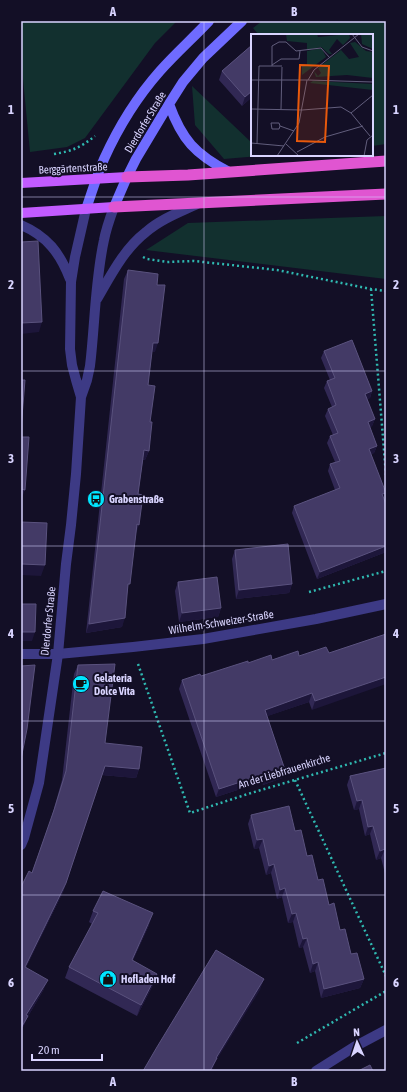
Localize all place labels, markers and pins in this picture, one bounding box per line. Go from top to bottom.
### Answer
bus stop icon: Grabenstraße [86,489,106,509]
place label: Grabenstraße [109,493,164,505]
place label: Gelateria Dolce Vita [94,672,135,697]
cafe icon: Gelateria Dolce Vita [71,674,91,694]
shop icon: Hofladen Hof [98,969,118,989]
place label: Hofladen Hof [121,973,176,985]

